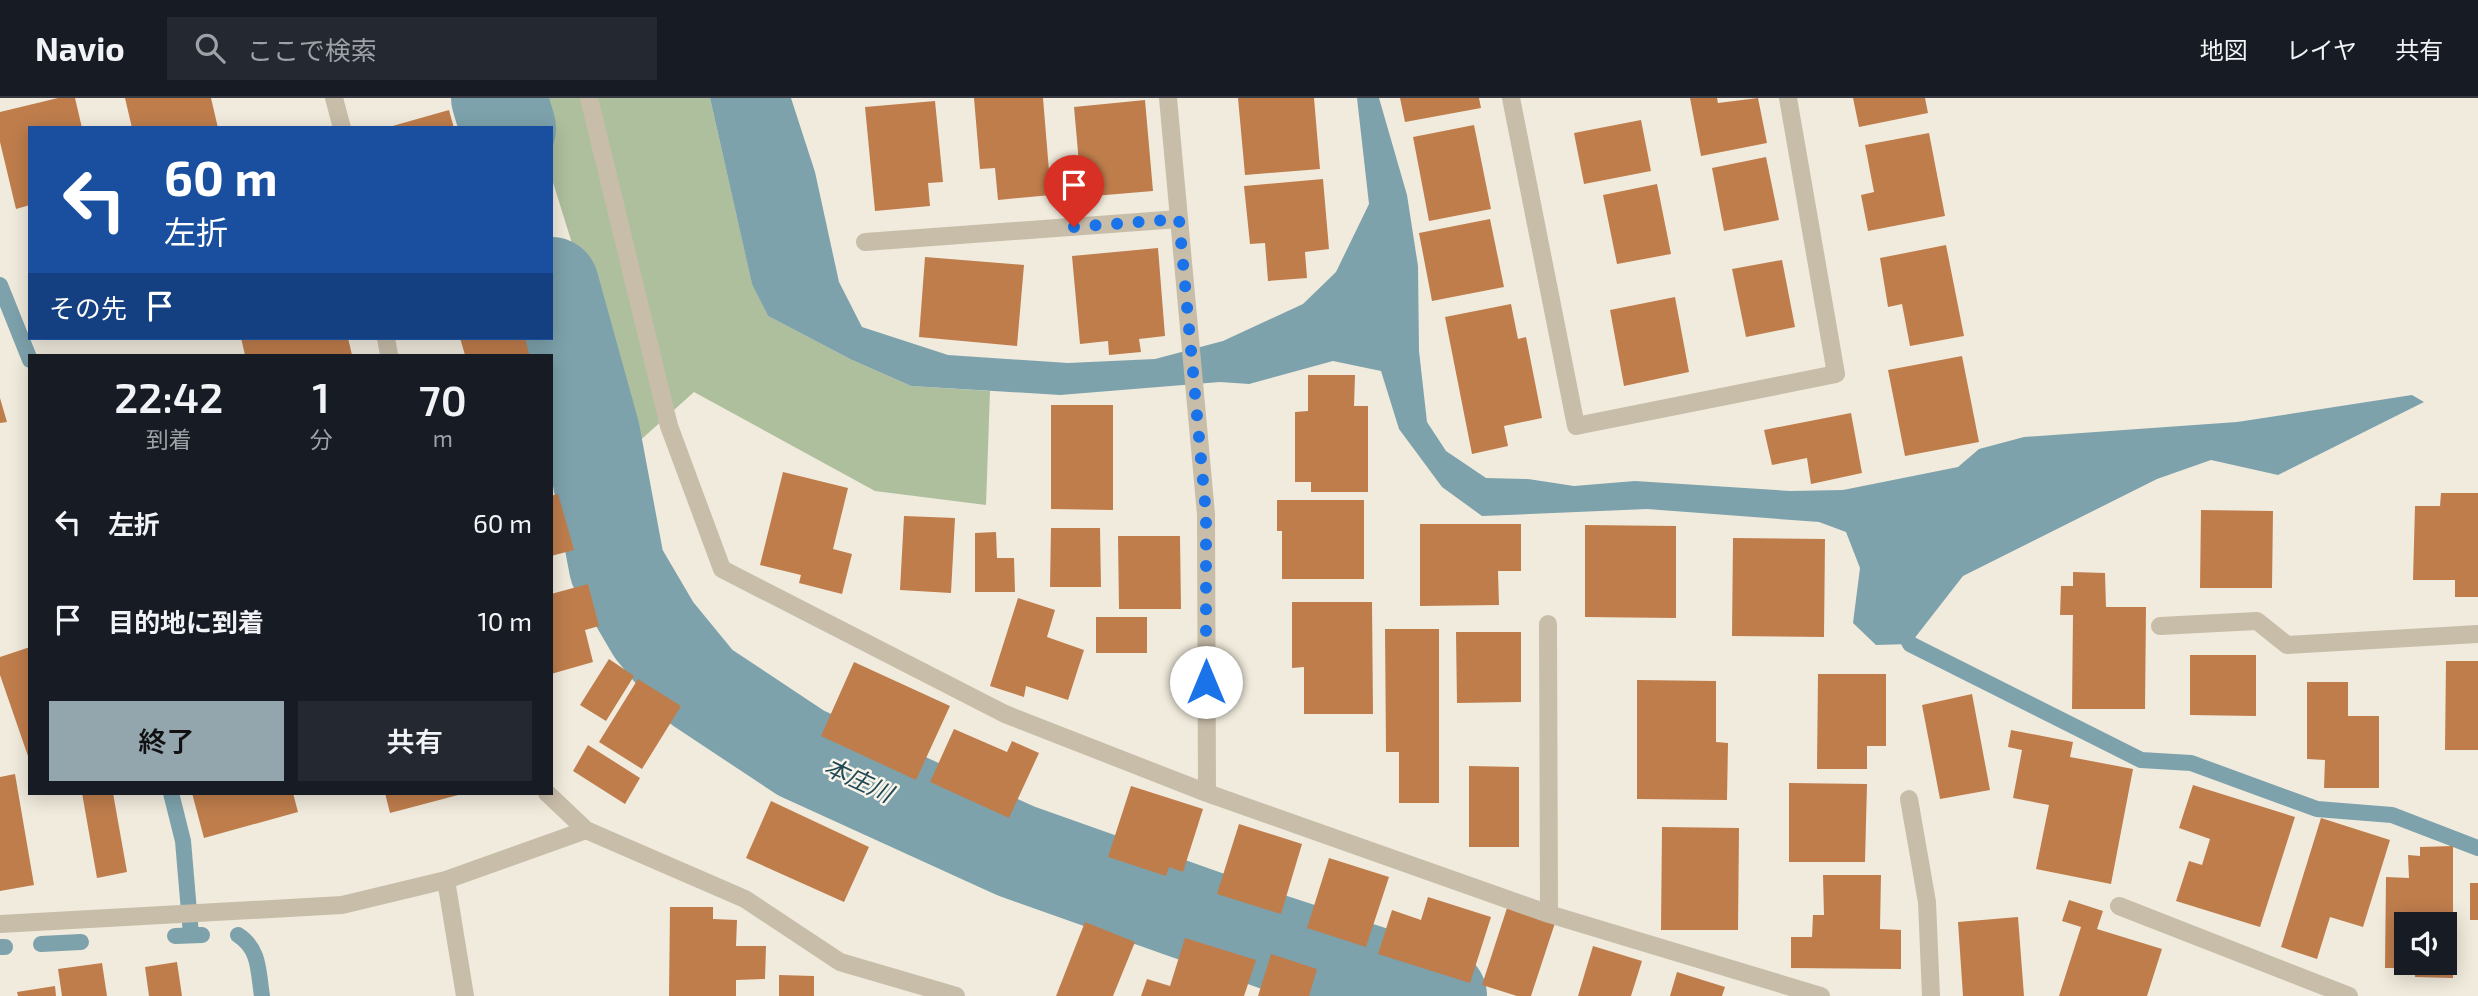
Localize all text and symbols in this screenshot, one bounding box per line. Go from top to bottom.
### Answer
search box [167,17,657,80]
text: Navio [35,28,125,68]
icon: search [191,29,229,67]
text: ここで検索 [247,34,377,65]
text: 地図 [2200,35,2248,64]
text: レイヤ [2286,35,2357,64]
text: 共有 [2395,35,2443,64]
text: 60 m [164,147,278,206]
icon: left [49,154,140,245]
pin [1044,155,1104,227]
icon: arrive [1055,166,1093,204]
text: 左折 [164,212,228,250]
icon: arrive [141,287,179,325]
text: その先 [49,292,127,323]
text: 22:42 [114,371,223,421]
text: 1 [312,371,330,421]
text: 70 [419,374,467,424]
text: m [433,424,453,452]
text: 到着 [146,425,192,453]
text: 分 [310,425,333,453]
icon: left [49,503,87,541]
text: 60 m [473,507,532,538]
text: 左折 [108,508,160,539]
icon: arrive [49,601,87,639]
text: 10 m [477,605,532,636]
text: 目的地に到着 [108,606,264,637]
position arrow [1169,645,1243,719]
button: 終了 [49,701,284,781]
button: 共有 [298,701,532,781]
water label: 本庄川 [820,751,900,809]
map controls [2394,912,2457,975]
button: sound [2394,912,2457,975]

